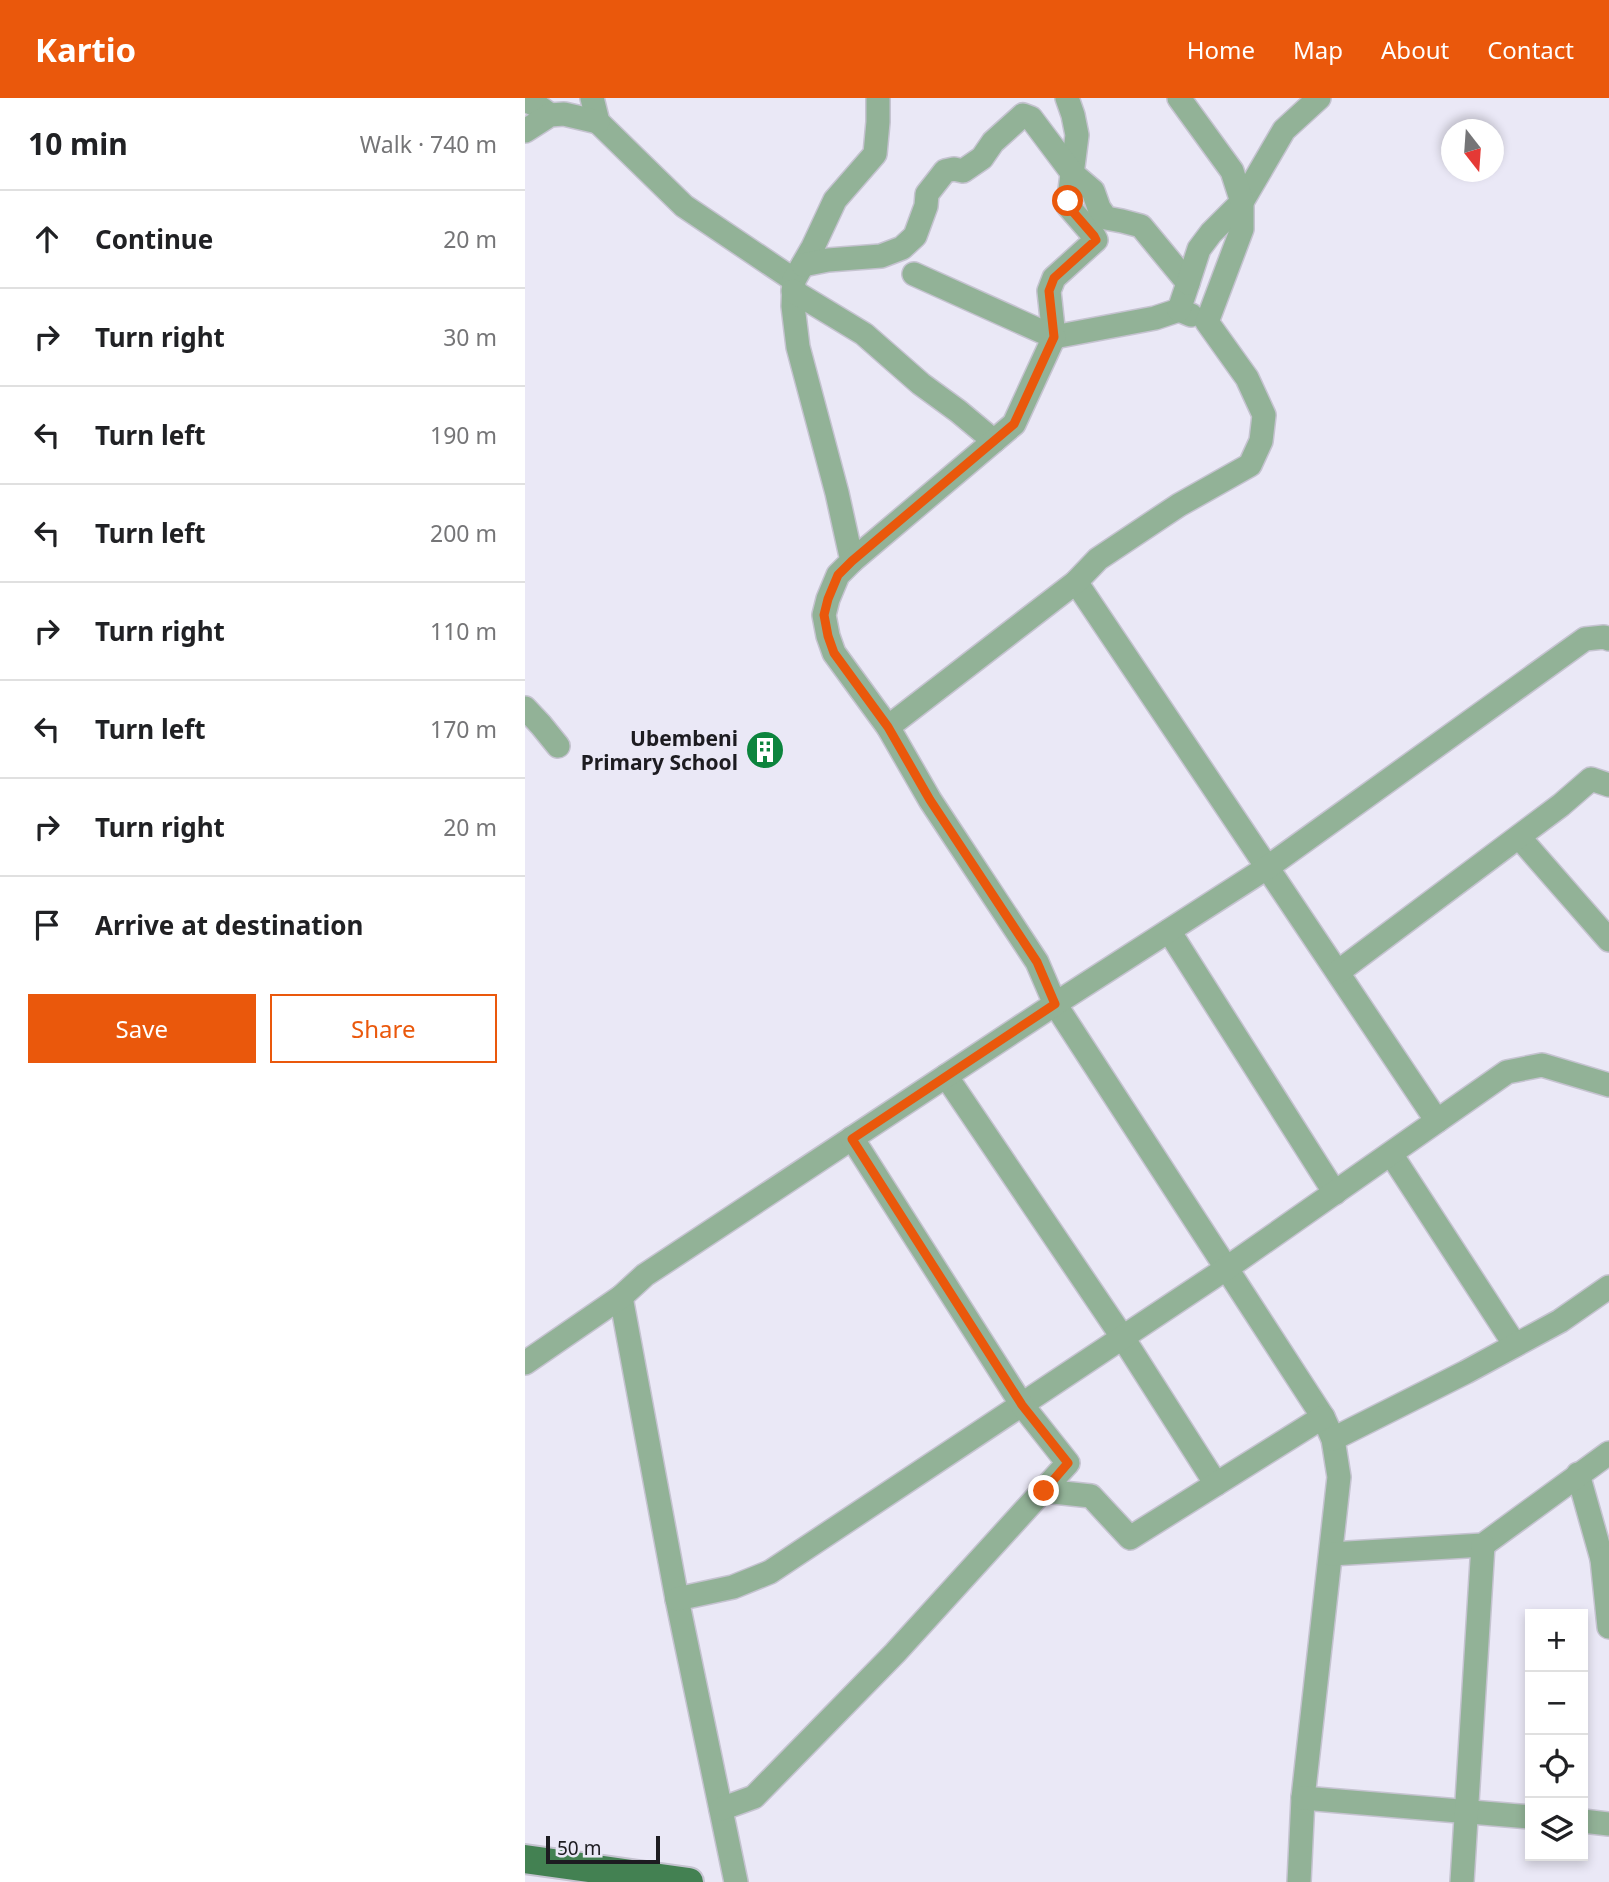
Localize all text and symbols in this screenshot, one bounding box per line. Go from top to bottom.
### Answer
text: Kartio [35,27,136,72]
text: Home [1187,33,1255,66]
text: Map [1293,33,1343,66]
text: About [1381,33,1449,66]
text: Contact [1487,33,1574,66]
north arrow [1441,119,1504,182]
text: 10 min [28,123,128,164]
text: Walk · 740 m [360,128,497,160]
route start [1052,185,1083,216]
icon: ahead [28,220,66,258]
text: Continue [95,221,213,257]
text: 20 m [443,223,497,255]
icon: right [28,318,66,356]
text: Turn right [95,319,225,355]
text: 30 m [443,321,497,353]
icon: left [28,416,66,454]
text: Turn left [95,417,206,453]
text: 190 m [430,419,497,451]
icon: left [28,514,66,552]
text: Turn left [95,515,206,551]
text: 200 m [430,517,497,549]
icon: right [28,612,66,650]
text: Turn right [95,613,225,649]
text: 110 m [430,615,497,647]
icon: left [28,710,66,748]
text: Turn left [95,711,206,747]
text: 170 m [430,713,497,745]
place label: Ubembeni Primary School [581,724,738,776]
building icon: Ubembeni Primary School [744,729,786,771]
icon: right [28,808,66,846]
text: Turn right [95,809,225,845]
text: 20 m [443,811,497,843]
icon: arrive [28,906,66,944]
text: Arrive at destination [95,907,364,943]
button: Save [28,994,256,1063]
button: Share [270,994,497,1063]
route end [1028,1475,1059,1506]
map controls [1525,1609,1588,1861]
button: + [1525,1609,1588,1672]
button: − [1525,1672,1588,1735]
button: locate [1525,1735,1588,1798]
button: layers [1525,1798,1588,1861]
scale bar [546,1833,660,1865]
text: 50 m [557,1835,601,1861]

